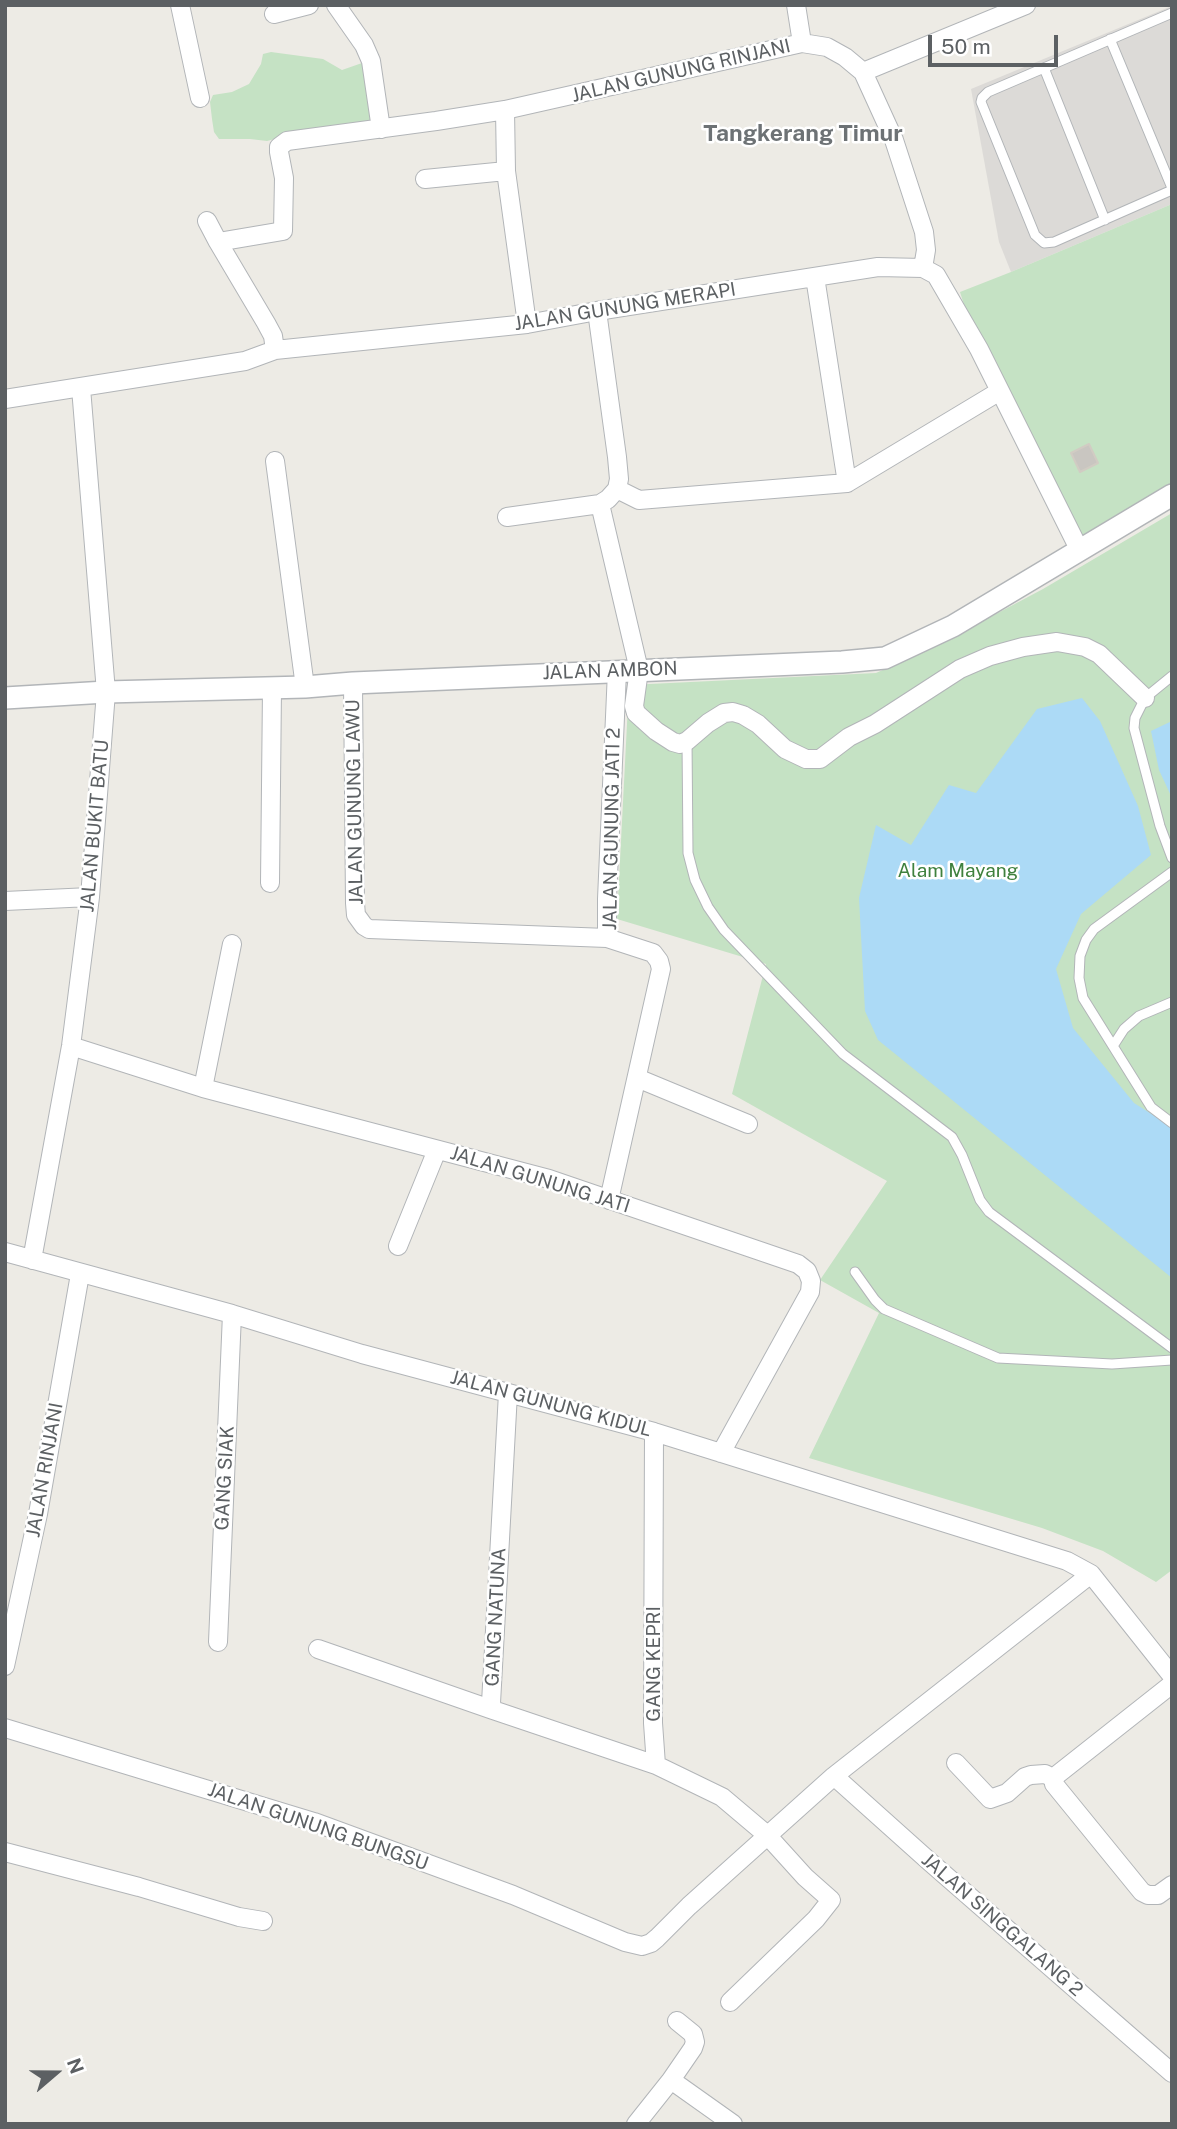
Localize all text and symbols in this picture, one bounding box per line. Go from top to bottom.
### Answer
scale bar [932,21,1062,65]
text: 50 m [941,34,991,59]
street label: JALAN GUNUNG RINJANI [569,35,793,107]
district label: Tangkerang Timur [703,120,903,148]
street label: JALAN GUNUNG MERAPI [513,278,737,336]
street label: JALAN AMBON [542,657,678,685]
street label: JALAN GUNUNG LAWU [342,699,368,905]
street label: JALAN GUNUNG JATI 2 [599,727,625,931]
street label: JALAN BUKIT BATU [76,739,114,913]
park label: Alam Mayang [898,860,1018,882]
street label: JALAN GUNUNG JATI [447,1142,633,1218]
street label: JALAN GUNUNG KIDUL [448,1366,654,1442]
street label: JALAN RINJANI [22,1401,68,1539]
street label: GANG SIAK [211,1425,239,1531]
street label: GANG NATUNA [481,1547,511,1687]
street label: GANG KEPRI [643,1606,665,1722]
street label: JALAN GUNUNG BUNGSU [205,1778,431,1876]
street label: JALAN SINGGALANG 2 [917,1849,1087,2001]
north arrow [21,2038,91,2108]
text: N [63,2055,89,2077]

